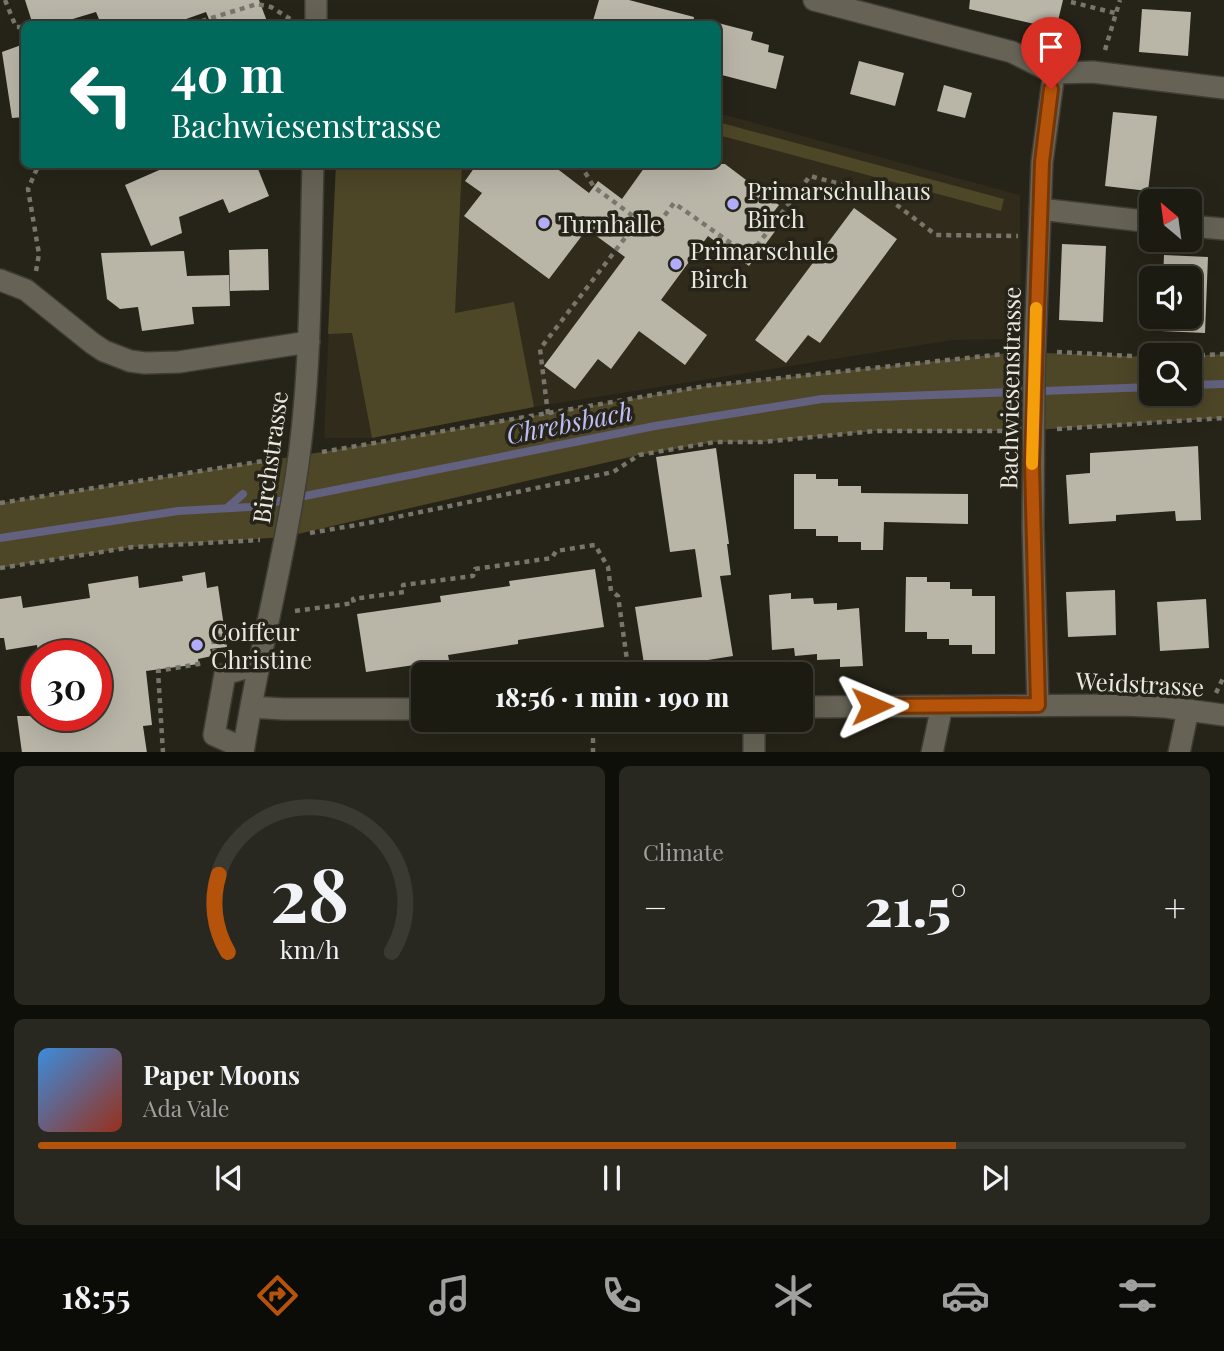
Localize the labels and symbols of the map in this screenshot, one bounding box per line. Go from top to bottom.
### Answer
pin [1021,17,1081,89]
place label: Primarschulhaus Birch [747,174,931,234]
north arrow [1139,189,1202,252]
marker: Primarschulhaus Birch [725,196,741,212]
place label: Turnhalle [558,207,662,239]
marker: Turnhalle [536,215,552,231]
place label: Primarschule Birch [690,234,835,294]
marker: Primarschule Birch [668,256,684,272]
street label: Bachwiesenstrasse [991,286,1027,490]
street label: Birchstrasse [244,389,294,525]
water label: Chrebsbach [503,393,635,451]
place label: Coiffeur Christine [211,615,312,675]
marker: Coiffeur Christine [189,637,205,653]
speed limit sign: 30 [21,640,112,731]
street label: Weidstrasse [1074,664,1205,702]
position arrow [835,669,909,743]

